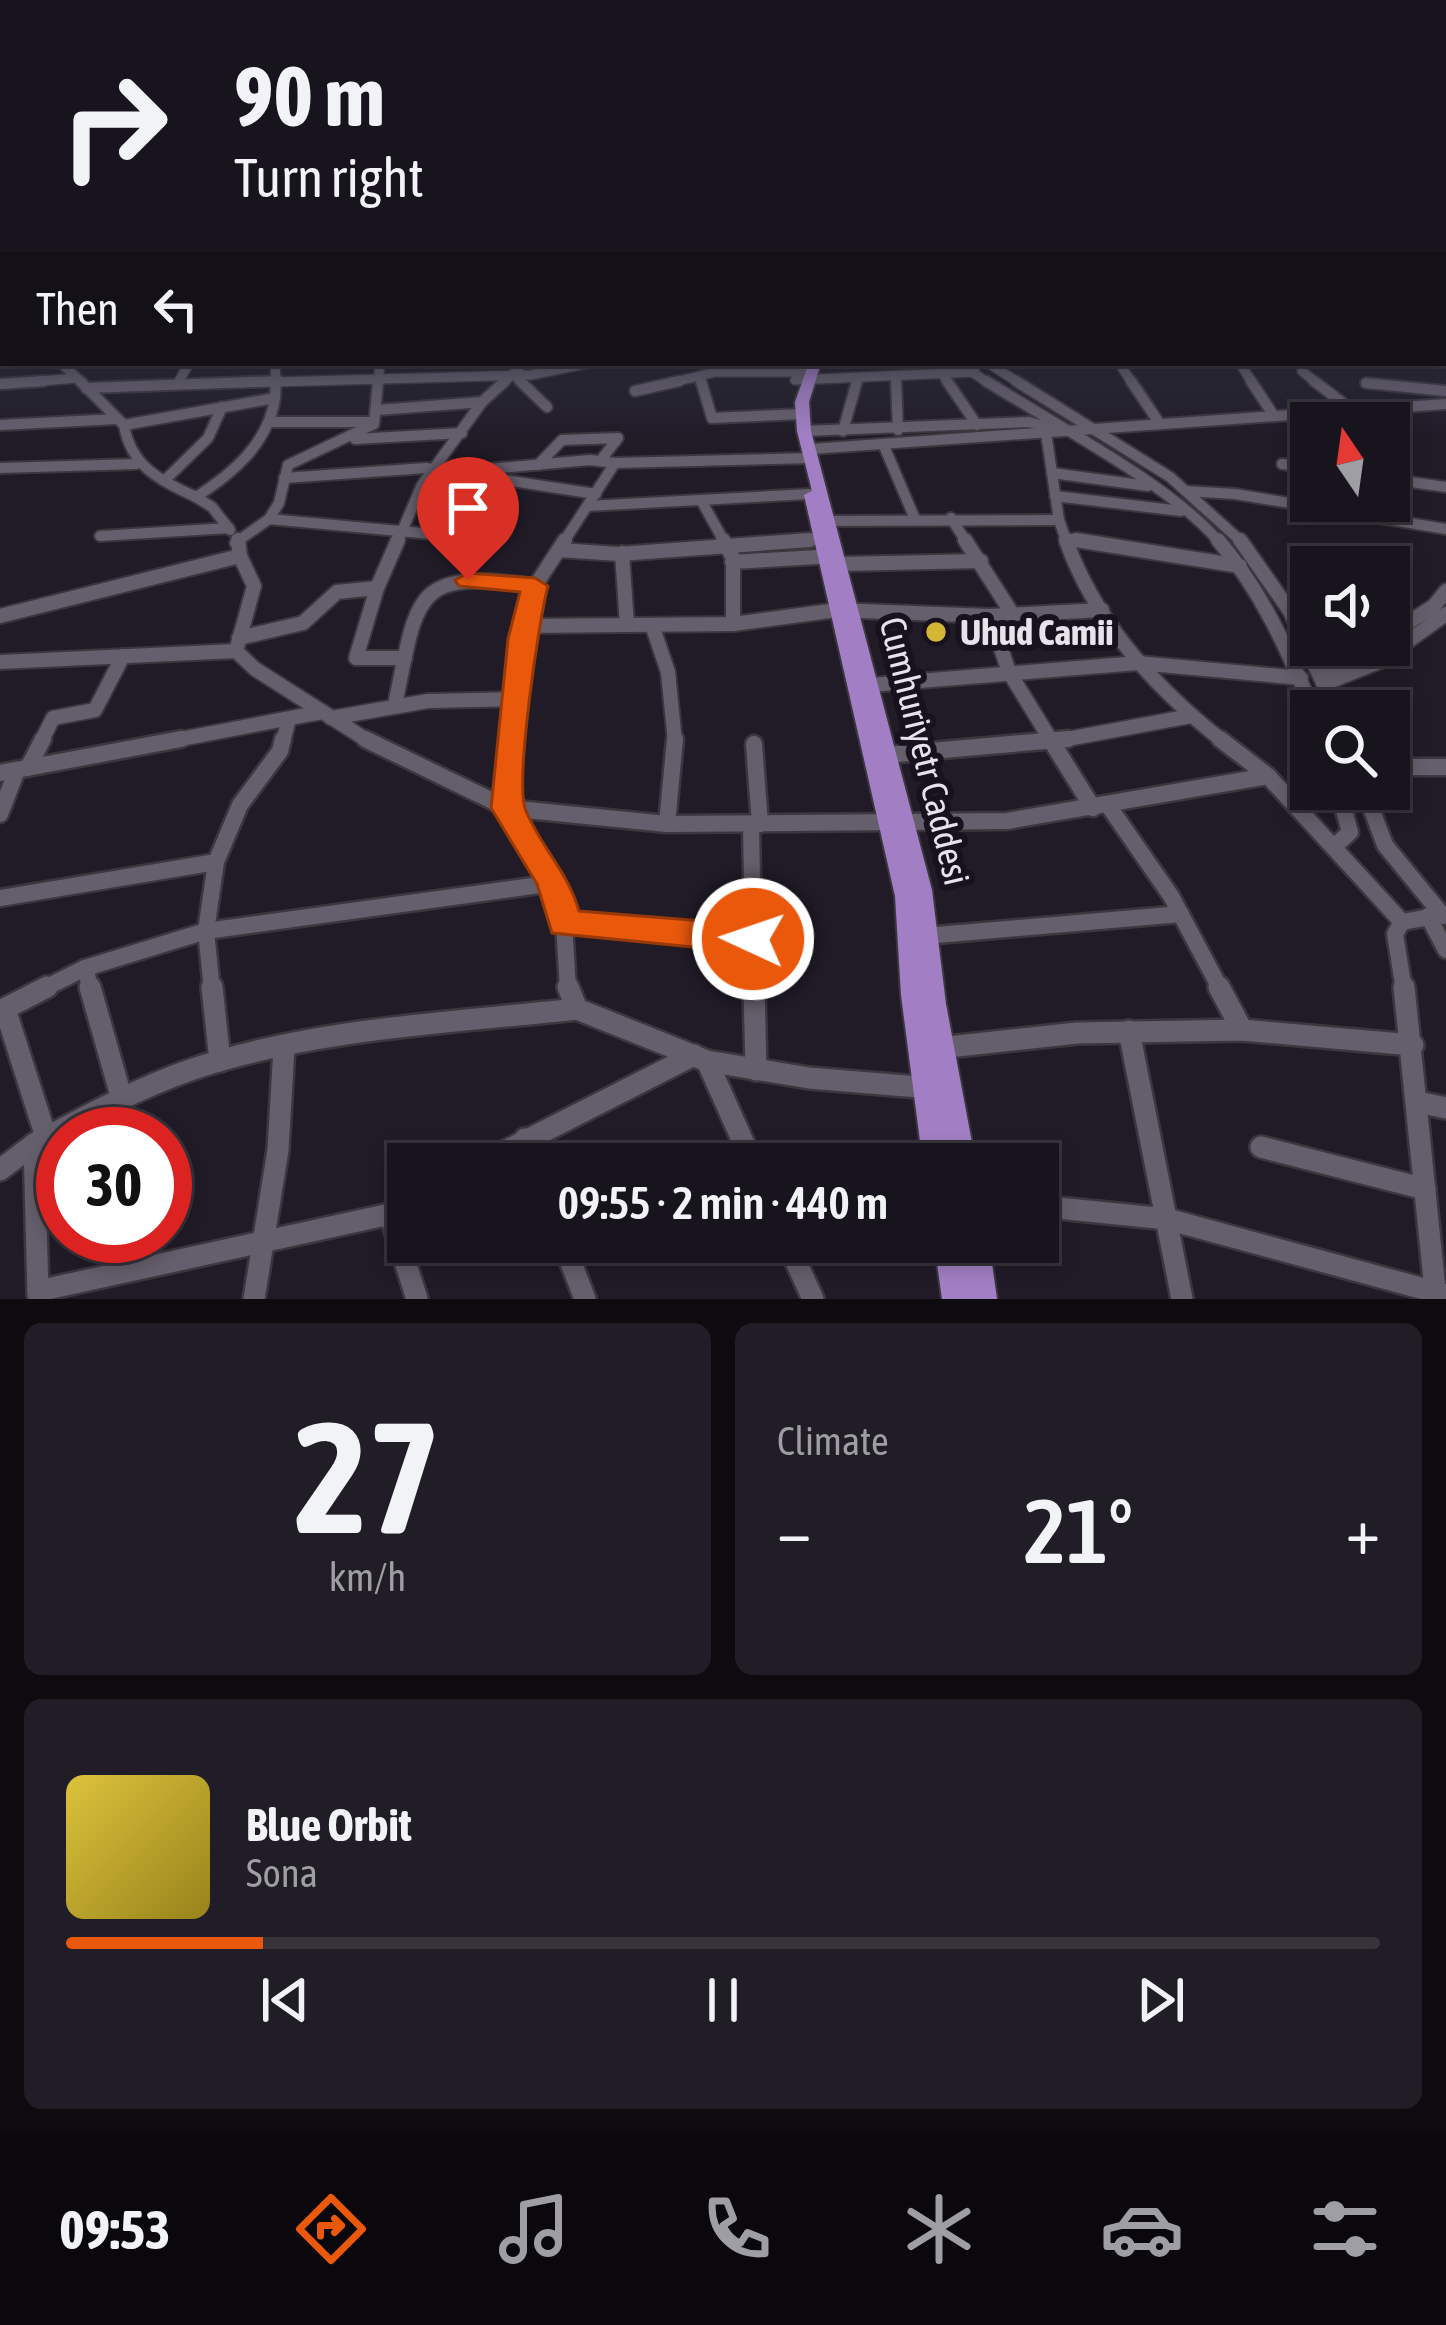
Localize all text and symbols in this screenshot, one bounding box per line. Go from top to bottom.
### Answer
icon: right [36,48,192,204]
text: 90 m [234,48,385,144]
text: Turn right [234,147,424,208]
icon: left [143,276,209,342]
text: Then [36,283,119,335]
north arrow [1290,402,1410,522]
map controls [1290,402,1410,810]
pin [417,457,519,580]
icon: arrive [435,475,501,541]
button: sound [1290,546,1410,666]
place label: Uhud Camii [960,611,1114,653]
street label: Cumhuriyetr Caddesi [871,613,979,889]
marker: Uhud Camii [923,619,949,645]
button: search [1290,690,1410,810]
position arrow [690,876,816,1002]
speed limit sign: 30 [36,1107,192,1263]
text: 09:55 · 2 min · 440 m [558,1177,888,1229]
text: 27 [294,1387,441,1566]
text: Climate [777,1419,889,1463]
text: 21° [1024,1479,1133,1582]
text: − [777,1492,811,1568]
text: + [1346,1492,1380,1568]
text: km/h [329,1555,406,1599]
text: Blue Orbit [246,1799,412,1851]
text: Sona [246,1851,318,1895]
icon: previous [252,1967,318,2033]
icon: pause [690,1967,756,2033]
icon: next [1128,1967,1194,2033]
icon: directions [289,2187,373,2271]
icon: music [492,2187,576,2271]
icon: phone [695,2187,779,2271]
icon: climate [897,2187,981,2271]
icon: car [1100,2187,1184,2271]
icon: filters [1303,2187,1387,2271]
text: 09:53 [59,2199,170,2260]

